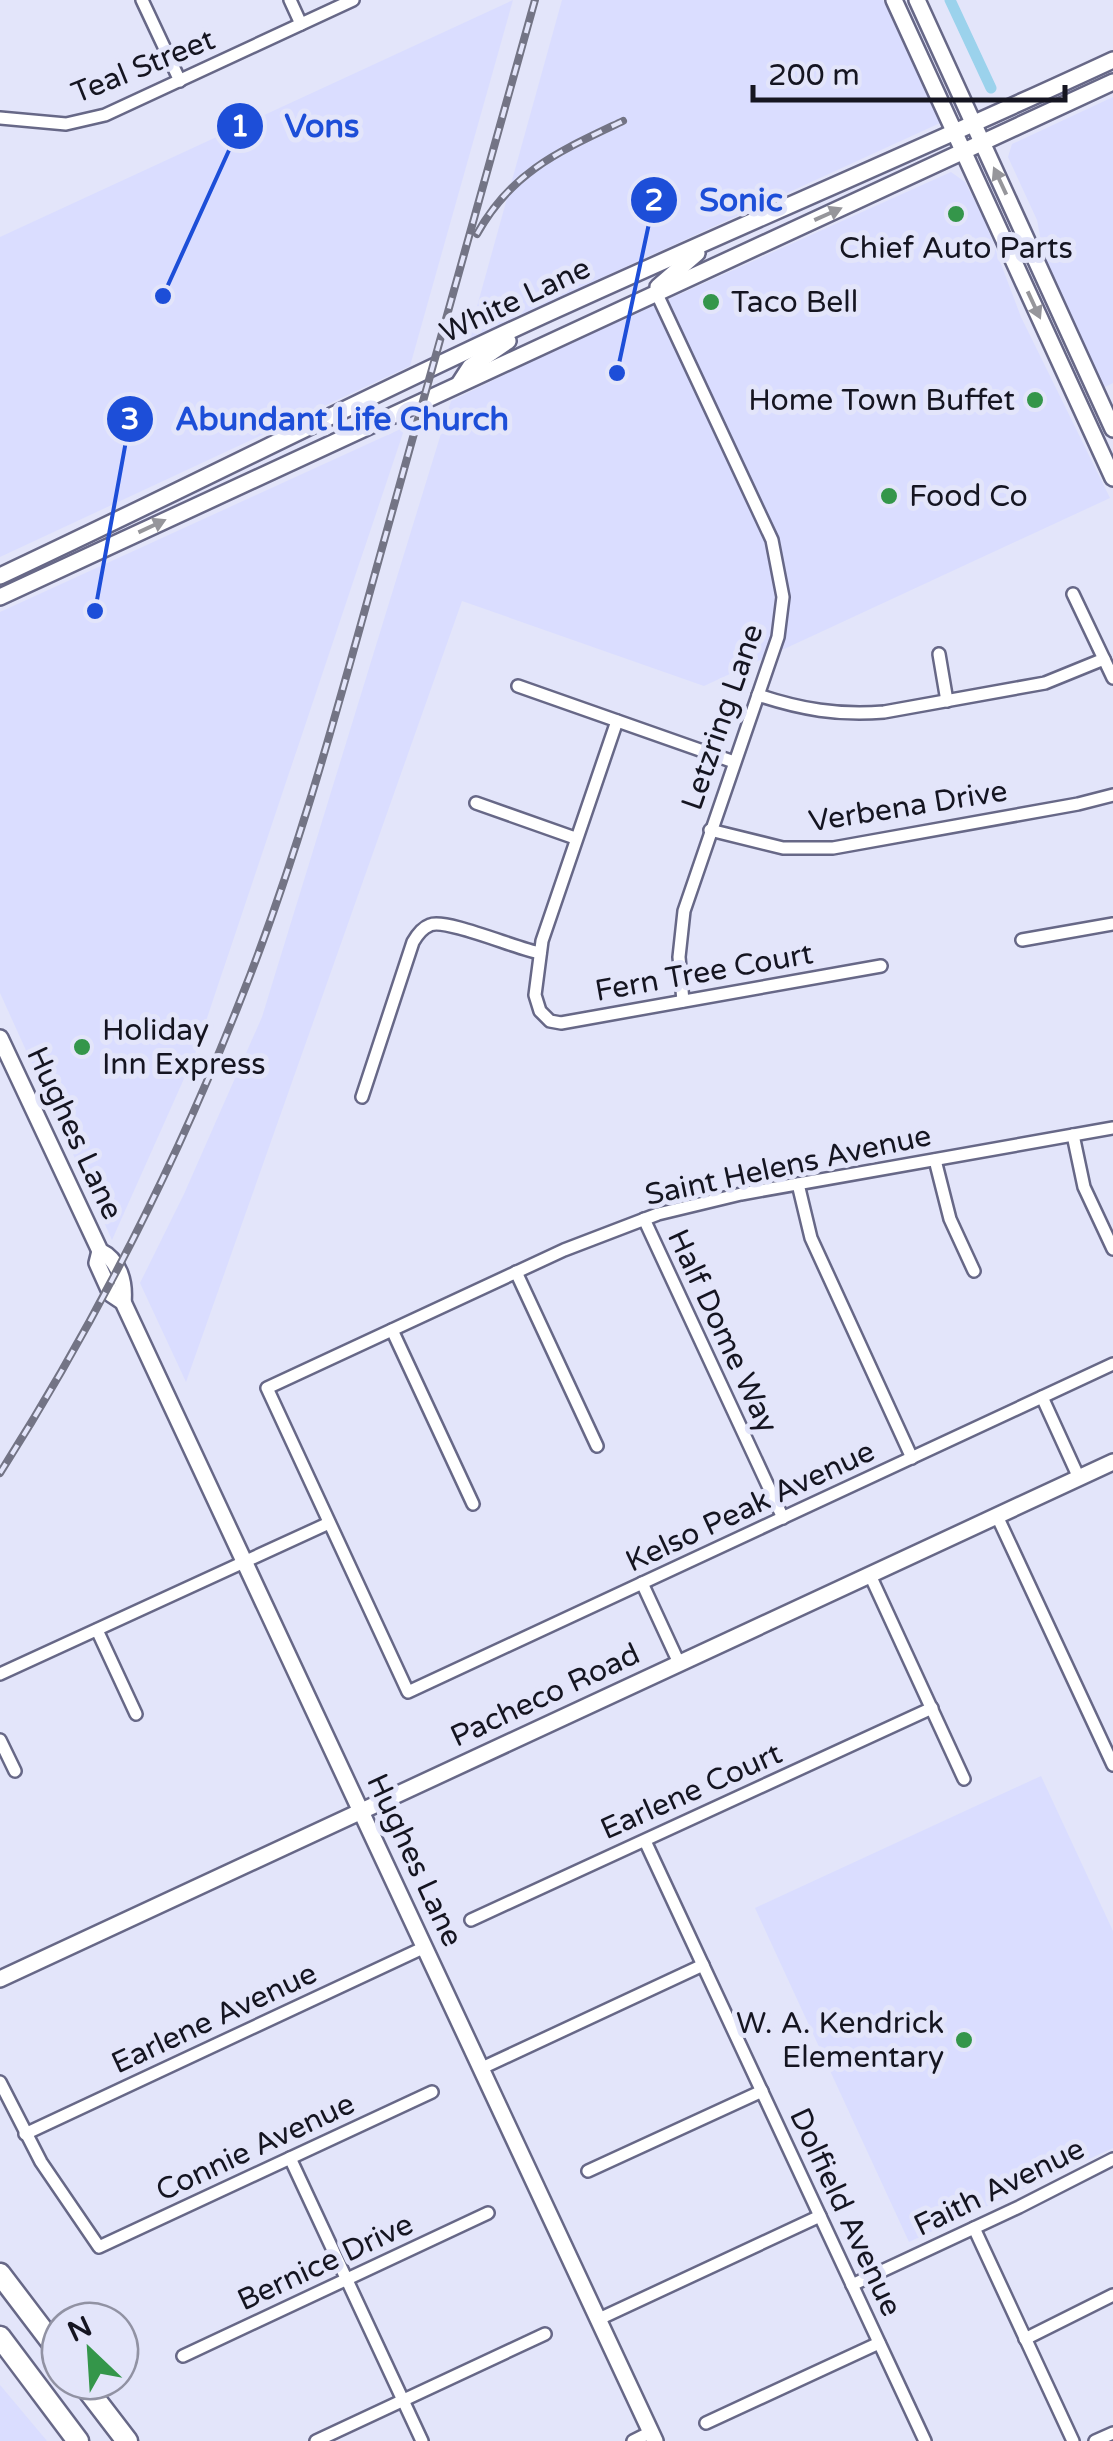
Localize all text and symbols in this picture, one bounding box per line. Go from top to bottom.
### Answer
street label: Teal Street [66,21,220,112]
scale bar [753,40,1066,102]
text: 200 m [768,57,860,94]
callout: Vons [215,95,380,157]
text: 1 [231,108,249,145]
text: Vons [285,108,359,146]
one-way arrow [992,166,1008,195]
callout: Sonic [629,169,803,231]
text: 2 [645,182,663,219]
text: Sonic [699,182,783,220]
marker: Chief Auto Parts [945,203,967,225]
one-way arrow [813,206,843,222]
place label: Chief Auto Parts [839,230,1073,267]
street label: White Lane [434,250,596,351]
place label: Taco Bell [731,284,858,321]
marker: Taco Bell [700,291,722,313]
one-way arrow [1026,291,1043,320]
place label: Home Town Buffet [748,382,1015,419]
callout: Abundant Life Church [105,388,529,450]
marker: Home Town Buffet [1024,389,1046,411]
text: 3 [121,401,139,438]
text: Abundant Life Church [175,401,509,439]
place label: Food Co [909,478,1028,515]
marker: Food Co [878,485,900,507]
one-way arrow [138,518,167,535]
street label: Letzring Lane [673,619,772,815]
street label: Verbena Drive [806,773,1010,840]
street label: Fern Tree Court [592,935,816,1010]
place label: Holiday Inn Express [102,1012,266,1083]
marker: Holiday Inn Express [71,1036,93,1058]
street label: Hughes Lane [18,1041,131,1225]
street label: Saint Helens Avenue [642,1117,935,1214]
street label: Half Dome Way [659,1223,786,1439]
street label: Kelso Peak Avenue [620,1433,880,1580]
street label: Pacheco Road [445,1635,646,1755]
street label: Earlene Court [595,1735,788,1848]
street label: Hughes Lane [358,1768,471,1952]
street label: Earlene Avenue [106,1955,323,2082]
place label: W. A. Kendrick Elementary [736,2005,944,2076]
marker: W. A. Kendrick Elementary [953,2029,975,2051]
street label: Connie Avenue [150,2085,360,2210]
street label: Dolfield Avenue [781,2102,910,2322]
street label: Faith Avenue [908,2130,1091,2245]
street label: Bernice Drive [232,2206,419,2319]
north arrow [40,2301,140,2401]
text: N [62,2309,97,2349]

